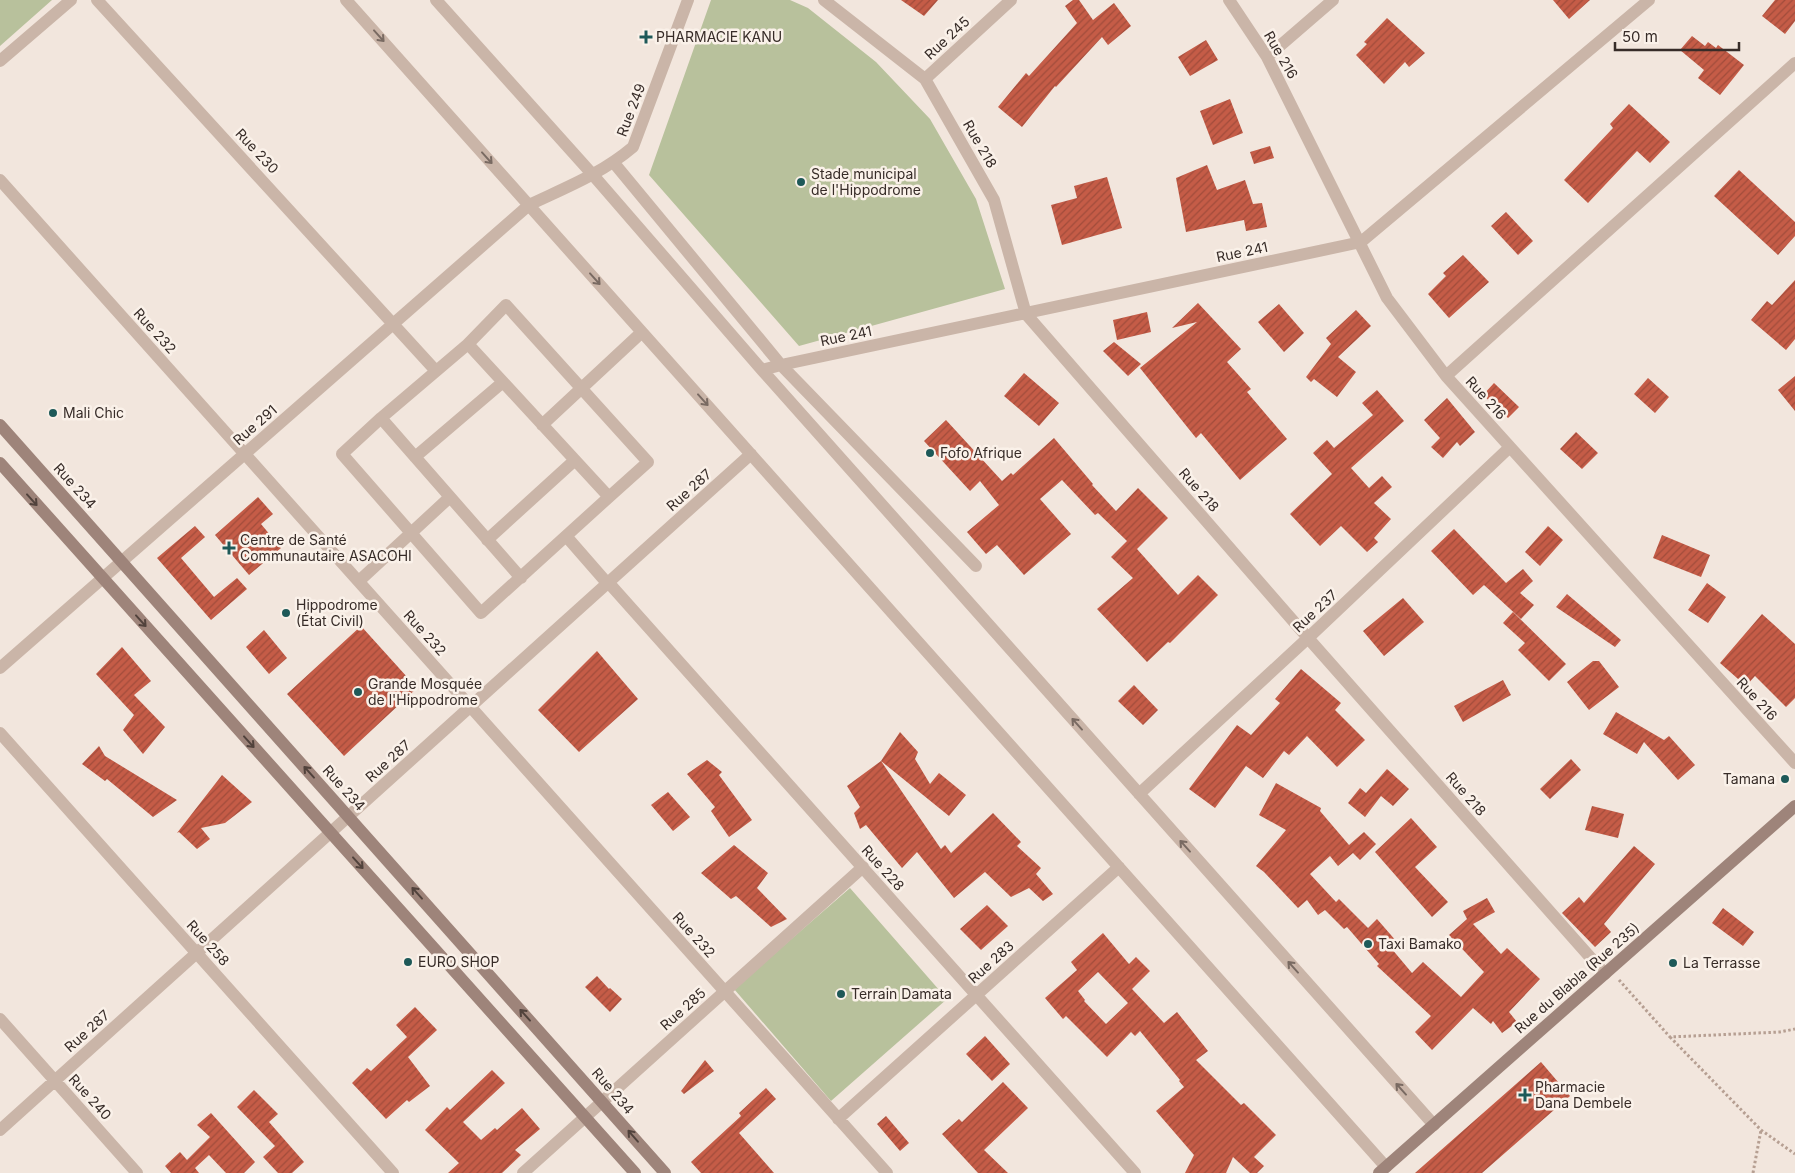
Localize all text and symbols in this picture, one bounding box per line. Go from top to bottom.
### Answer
street label: Rue 245 [921,13,973,63]
scale bar [1615,20,1739,52]
text: 50 m [1622,27,1658,46]
place label: PHARMACIE KANU [656,28,782,45]
street label: Rue 216 [1261,28,1302,82]
one-way arrow [373,30,385,43]
marker: PHARMACIE KANU [640,31,652,43]
street label: Rue 249 [613,81,648,139]
street label: Rue 218 [960,117,1001,171]
street label: Rue 230 [232,125,282,177]
one-way arrow [481,151,493,164]
place label: Stade municipal de l'Hippodrome [811,165,921,198]
marker: Stade municipal de l'Hippodrome [795,176,807,188]
street label: Rue 241 [1215,238,1269,265]
one-way arrow [589,272,600,285]
street label: Rue 232 [131,304,180,357]
street label: Rue 241 [819,322,873,349]
street label: Rue 216 [1463,373,1510,423]
one-way arrow [697,394,709,407]
street label: Rue 291 [229,401,280,448]
place label: Mali Chic [63,404,124,421]
marker: Mali Chic [47,407,59,419]
place label: Fofo Afrique [940,444,1022,461]
marker: Fofo Afrique [924,447,936,459]
street label: Rue 234 [50,459,100,512]
street label: Rue 218 [1176,464,1223,515]
street label: Rue 287 [663,465,715,514]
one-way arrow [27,493,38,506]
place label: Centre de Santé Communautaire ASACOHI [240,531,412,564]
marker: Centre de Santé Communautaire ASACOHI [222,541,236,555]
street label: Rue 237 [1289,586,1340,635]
place label: Hippodrome (État Civil) [296,596,378,629]
street label: Rue 232 [401,606,450,659]
marker: Hippodrome (État Civil) [280,607,292,619]
one-way arrow [135,614,147,627]
street label: Rue 216 [1734,674,1781,724]
place label: Grande Mosquée de l'Hippodrome [368,675,482,708]
marker: Grande Mosquée de l'Hippodrome [352,686,364,698]
one-way arrow [1071,718,1083,731]
one-way arrow [243,735,255,748]
street label: Rue 287 [362,736,414,785]
street label: Rue 234 [319,761,369,814]
one-way arrow [304,765,315,778]
street label: Rue 218 [1443,768,1490,819]
place label: Tamana [1723,770,1775,787]
marker: Tamana [1779,773,1791,785]
one-way arrow [1179,839,1191,852]
street label: Rue 228 [859,841,908,894]
one-way arrow [352,856,363,869]
one-way arrow [412,887,423,900]
street label: Rue 232 [670,908,719,961]
street label: Rue 258 [184,917,233,969]
street label: Rue du Blabla (Rue 235) [1511,919,1642,1036]
place label: Taxi Bamako [1378,935,1462,952]
street label: Rue 283 [964,937,1017,986]
marker: Taxi Bamako [1362,938,1374,950]
place label: EURO SHOP [418,953,500,970]
place label: La Terrasse [1683,954,1760,971]
marker: EURO SHOP [402,956,414,968]
marker: La Terrasse [1667,957,1679,969]
one-way arrow [1287,961,1299,974]
street label: Rue 285 [657,984,709,1033]
place label: Terrain Damata [851,985,952,1002]
marker: Terrain Damata [835,988,847,1000]
street label: Rue 287 [61,1006,113,1055]
one-way arrow [520,1008,531,1021]
street label: Rue 234 [589,1064,638,1117]
street label: Rue 240 [65,1070,115,1123]
place label: Pharmacie Dana Dembele [1535,1078,1632,1111]
one-way arrow [1395,1082,1407,1095]
marker: Pharmacie Dana Dembele [1519,1089,1531,1101]
one-way arrow [627,1130,639,1143]

